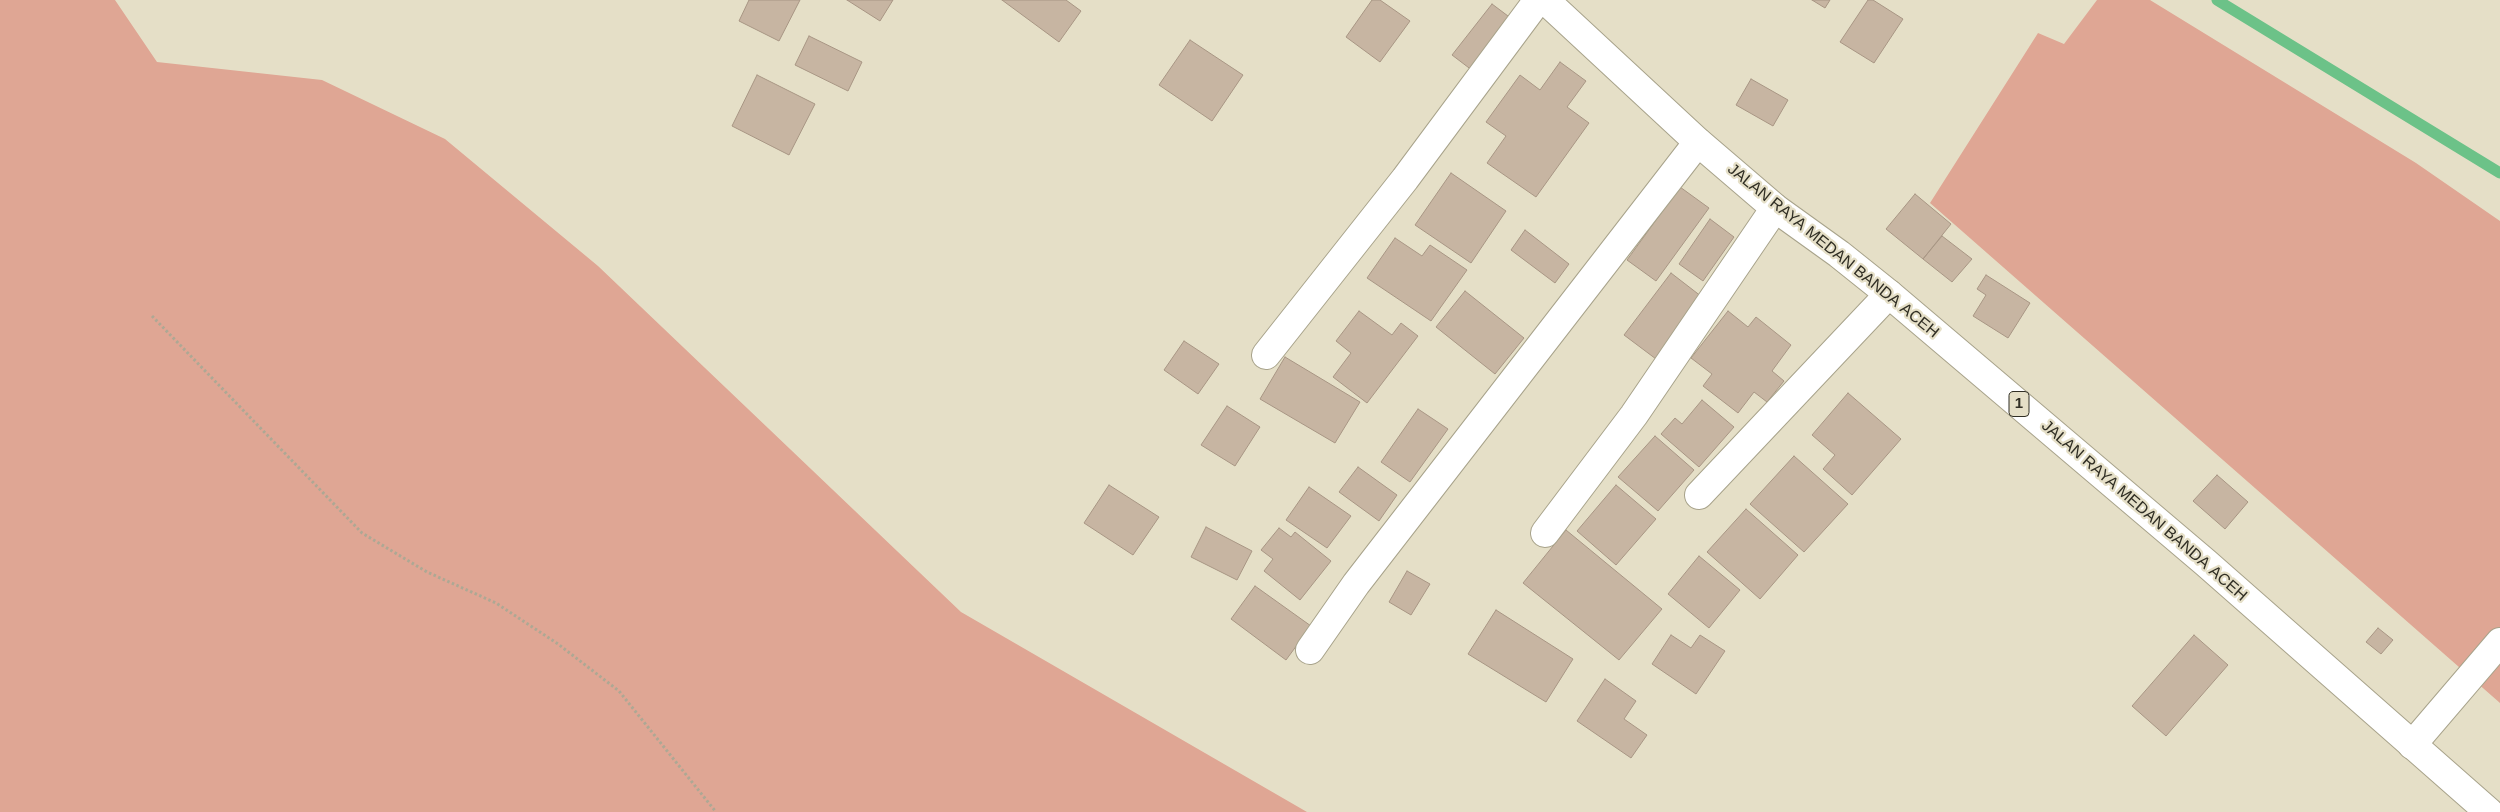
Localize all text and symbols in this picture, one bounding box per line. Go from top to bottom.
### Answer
street label: JALAN RAYA MEDAN BANDA ACEH [1724,160,1942,342]
road number: 1 [2009,392,2029,416]
street label: JALAN RAYA MEDAN BANDA ACEH [2037,416,2251,606]

